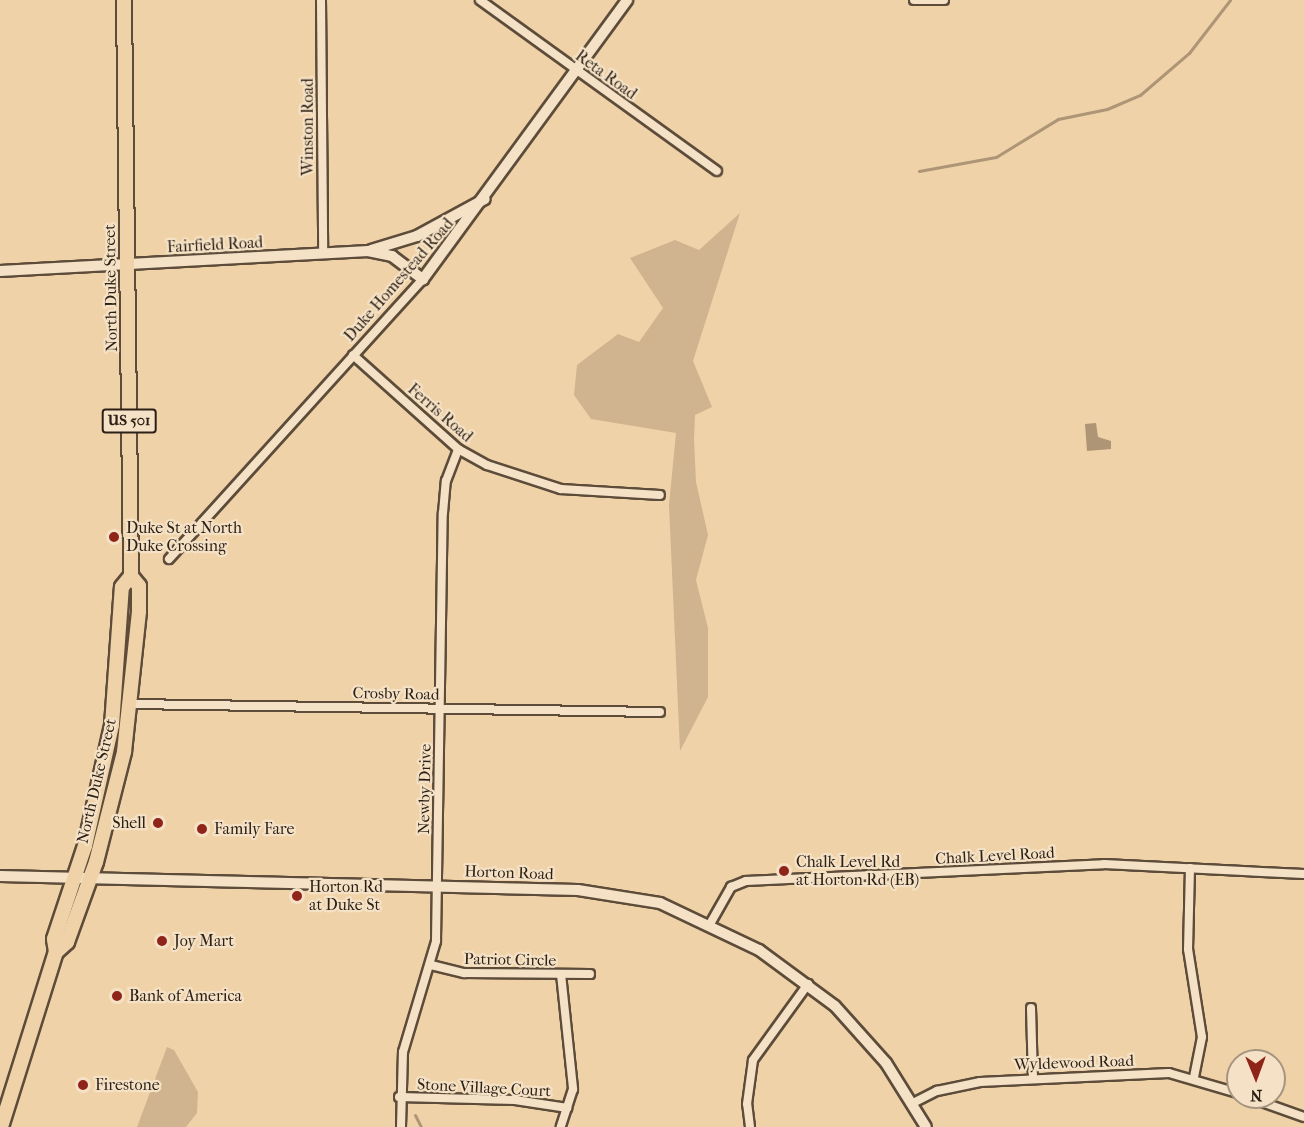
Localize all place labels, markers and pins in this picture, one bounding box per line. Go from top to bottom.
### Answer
place label: Duke St at North Duke Crossing [126,518,242,556]
marker: Duke St at North Duke Crossing [107,530,121,544]
place label: Shell [112,813,146,833]
marker: Shell [151,816,165,830]
place label: Family Fare [214,819,294,839]
marker: Family Fare [195,822,209,836]
place label: Chalk Level Rd at Horton Rd (EB) [796,852,919,890]
marker: Chalk Level Rd at Horton Rd (EB) [777,864,791,878]
place label: Horton Rd at Duke St [309,877,383,915]
marker: Horton Rd at Duke St [290,889,304,903]
place label: Joy Mart [174,931,234,951]
marker: Joy Mart [155,934,169,948]
place label: Bank of America [129,986,242,1006]
marker: Bank of America [110,989,124,1003]
place label: Firestone [95,1075,160,1095]
marker: Firestone [76,1078,90,1092]

